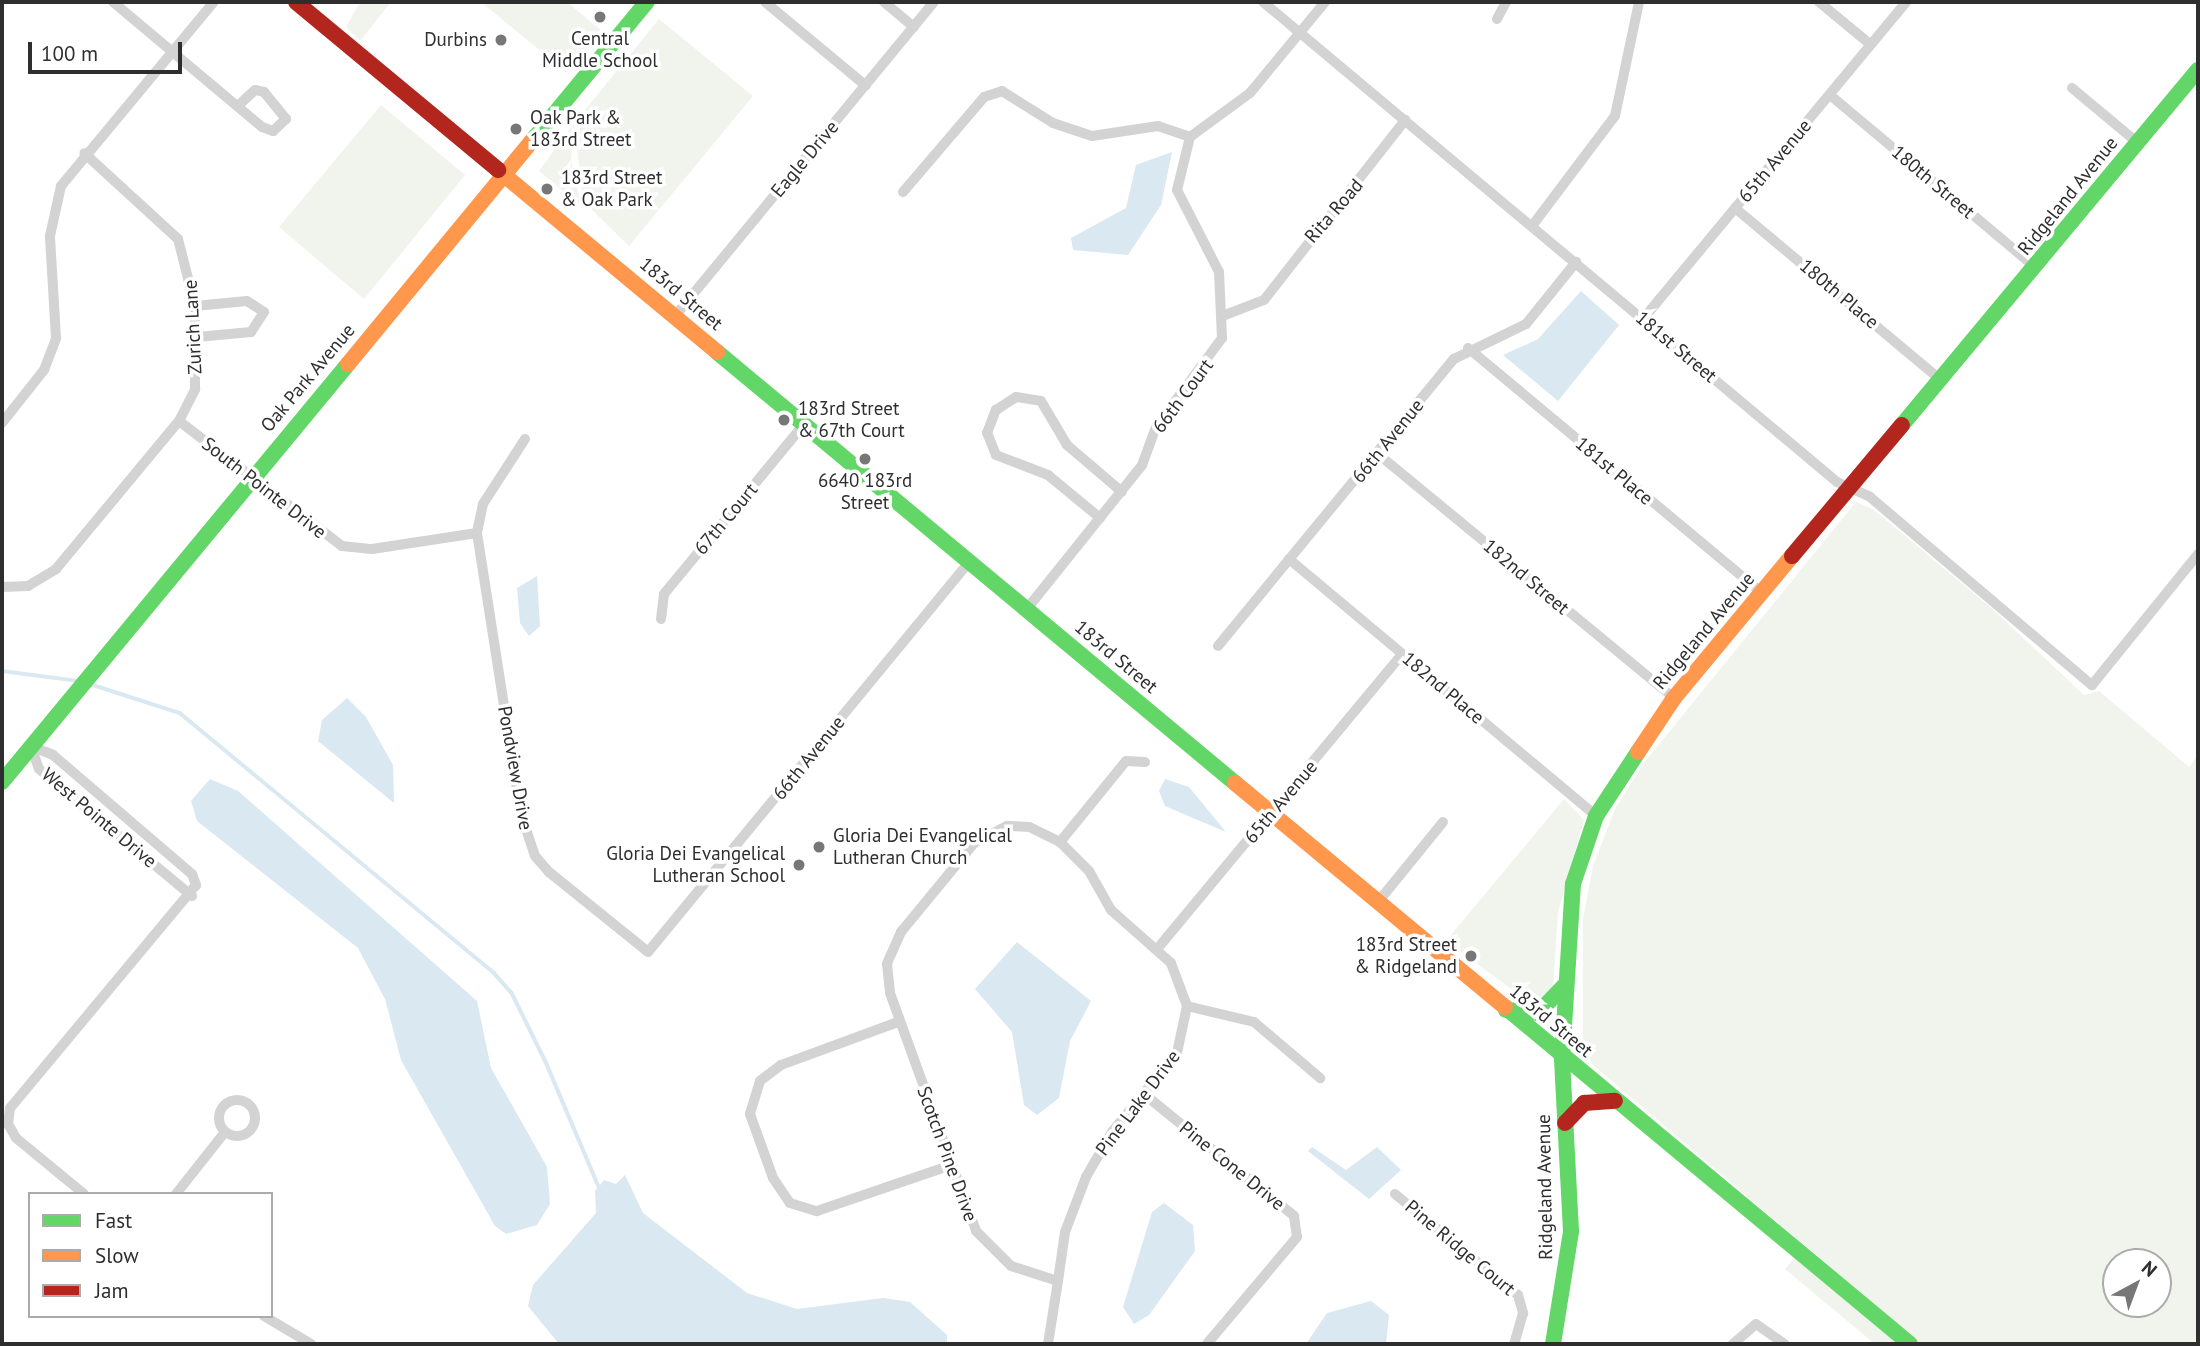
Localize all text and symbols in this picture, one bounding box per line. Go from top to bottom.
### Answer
marker: Central Middle School [592,9,608,25]
scale bar [32,28,186,72]
place label: Central Middle School [542,28,658,72]
place label: Durbins [424,29,487,51]
marker: Durbins [493,32,509,48]
text: 100 m [41,40,98,67]
place label: Oak Park & 183rd Street [530,107,631,151]
street label: 65th Avenue [1733,115,1817,207]
street label: Eagle Drive [766,116,844,202]
marker: Oak Park & 183rd Street [508,121,524,137]
street label: Ridgeland Avenue [2013,132,2123,260]
street label: 180th Street [1887,141,1979,223]
place label: 183rd Street & Oak Park [561,167,662,211]
street label: Rita Road [1300,174,1368,248]
marker: 183rd Street & Oak Park [539,181,555,197]
street label: 183rd Street [635,253,727,335]
street label: 180th Place [1795,254,1883,334]
street label: Zurich Lane [179,279,207,375]
street label: 181st Street [1631,306,1721,388]
street label: Oak Park Avenue [256,319,360,437]
street label: 66th Court [1148,355,1218,437]
street label: 66th Avenue [1347,394,1429,488]
place label: 183rd Street & 67th Court [798,398,905,442]
marker: 183rd Street & 67th Court [776,412,792,428]
street label: South Pointe Drive [197,432,331,544]
street label: 181st Place [1571,432,1657,510]
marker: 6640 183rd Street [857,451,873,467]
place label: 6640 183rd Street [818,470,912,514]
street label: 67th Court [690,479,762,559]
street label: 182nd Street [1478,534,1574,620]
street label: Ridgeland Avenue [1648,568,1760,694]
street label: 183rd Street [1070,616,1162,698]
street label: 182nd Place [1397,647,1489,729]
street label: Pondview Drive [493,704,537,832]
street label: 66th Avenue [768,711,850,805]
street label: 65th Avenue [1239,756,1323,848]
street label: West Pointe Drive [37,763,161,873]
place label: Gloria Dei Evangelical Lutheran Church [833,825,1012,869]
marker: Gloria Dei Evangelical Lutheran Church [811,839,827,855]
place label: Gloria Dei Evangelical Lutheran School [606,843,785,887]
marker: Gloria Dei Evangelical Lutheran School [791,857,807,873]
place label: 183rd Street & Ridgeland [1354,934,1457,978]
marker: 183rd Street & Ridgeland [1463,948,1479,964]
street label: 183rd Street [1505,980,1597,1062]
street label: Pine Lake Drive [1091,1046,1185,1160]
street label: Scotch Pine Drive [912,1083,982,1225]
street label: Ridgeland Avenue [1532,1114,1558,1260]
street label: Pine Cone Drive [1175,1117,1289,1215]
legend [28,1192,273,1318]
street label: Pine Ridge Court [1400,1195,1520,1301]
text: Fast [95,1207,132,1234]
text: Slow [95,1242,139,1269]
north arrow [2102,1248,2172,1318]
text: N [2137,1256,2162,1282]
text: Jam [95,1277,129,1304]

